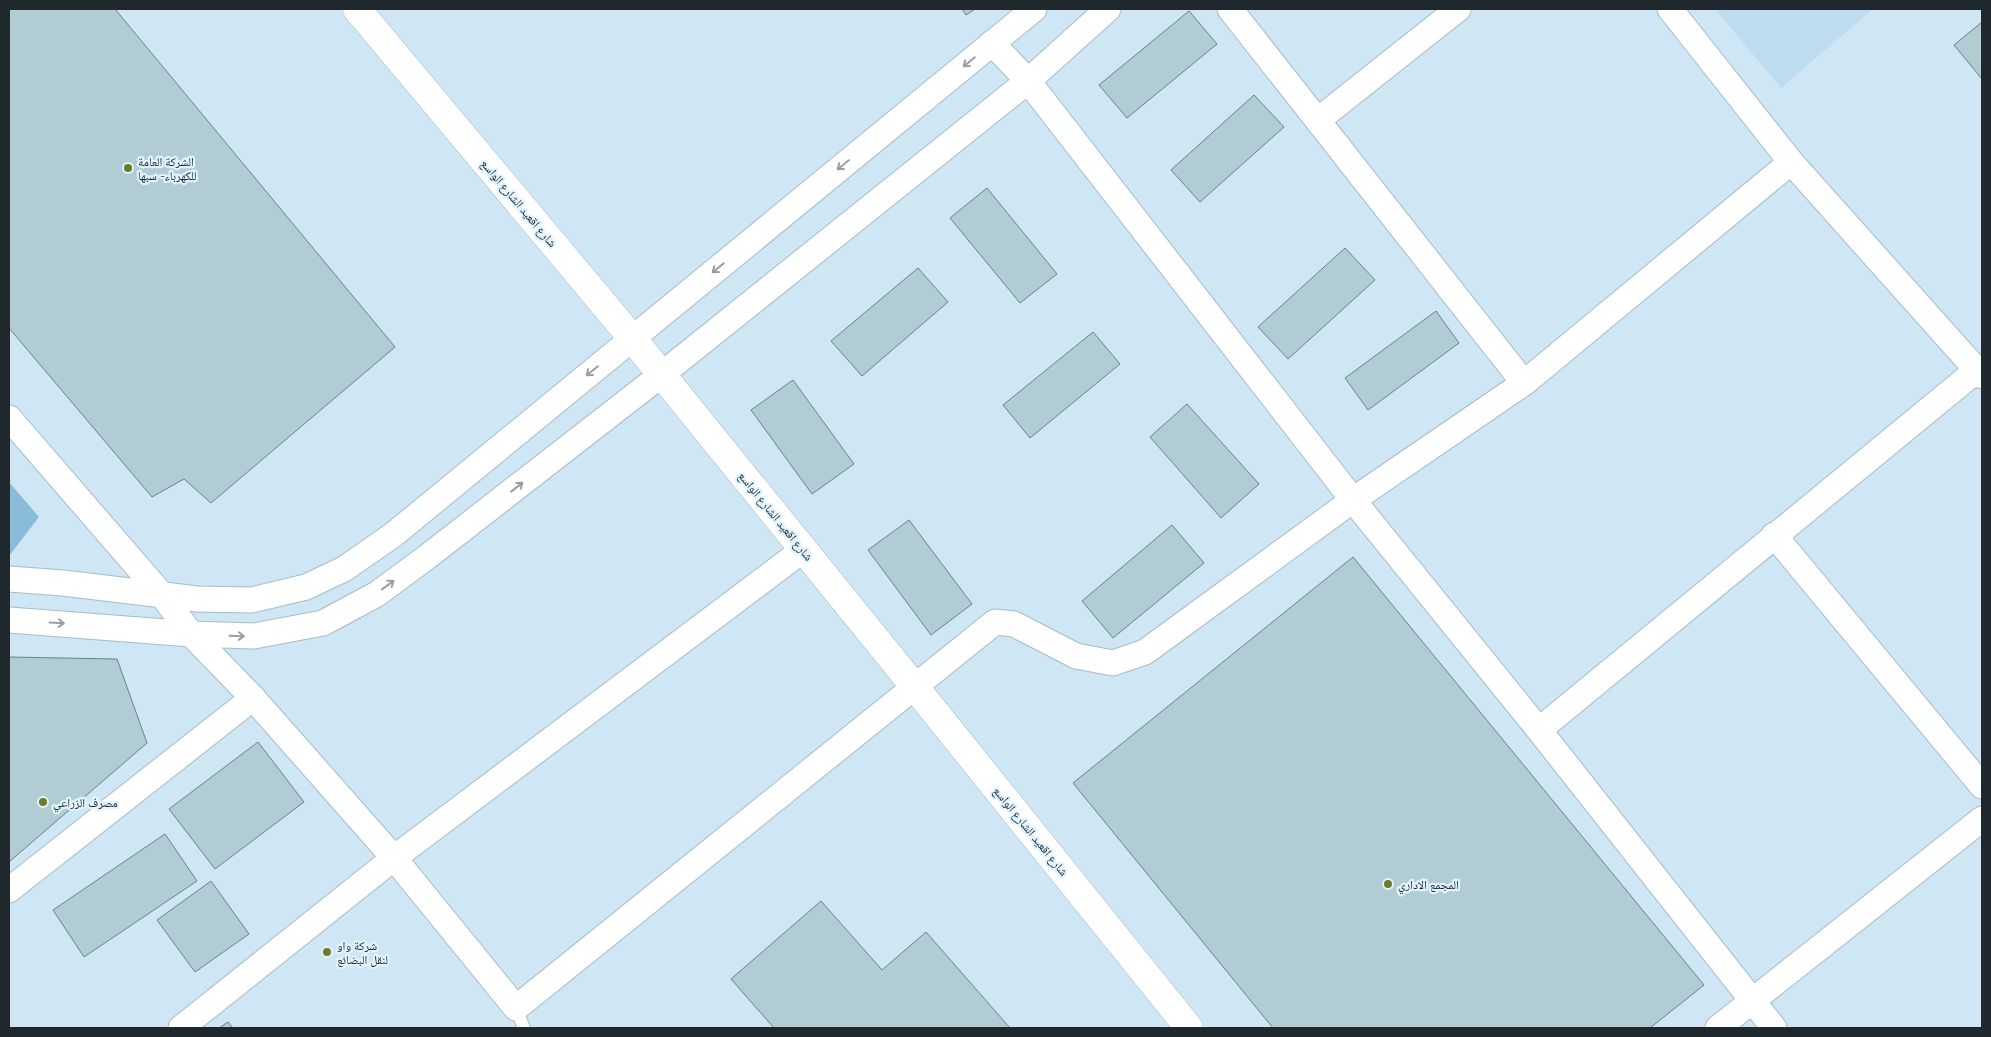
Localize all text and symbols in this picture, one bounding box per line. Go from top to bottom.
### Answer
one-way arrow [963,57,976,68]
place label: الشركة العامة للكهرباء- سبها [138,154,197,183]
street label: شارع اقعيد الشارع الواسع [477,156,560,251]
one-way arrow [837,160,850,171]
marker: الشركة العامة للكهرباء- سبها [122,162,134,174]
one-way arrow [711,263,724,274]
one-way arrow [586,366,599,377]
street label: شارع اقعيد الشارع الواسع [735,468,817,564]
one-way arrow [510,482,524,492]
one-way arrow [381,580,394,591]
one-way arrow [49,619,65,628]
one-way arrow [229,631,245,640]
street label: شارع اقعيد الشارع الواسع [990,783,1072,879]
place label: مصرف الزراعي [53,795,118,813]
marker: مصرف الزراعي [37,796,49,808]
place label: المجمع الاداري [1398,877,1459,895]
marker: المجمع الاداري [1382,878,1394,890]
place label: شركة واو لنقل البضائع [337,938,388,967]
marker: شركة واو لنقل البضائع [321,946,333,958]

